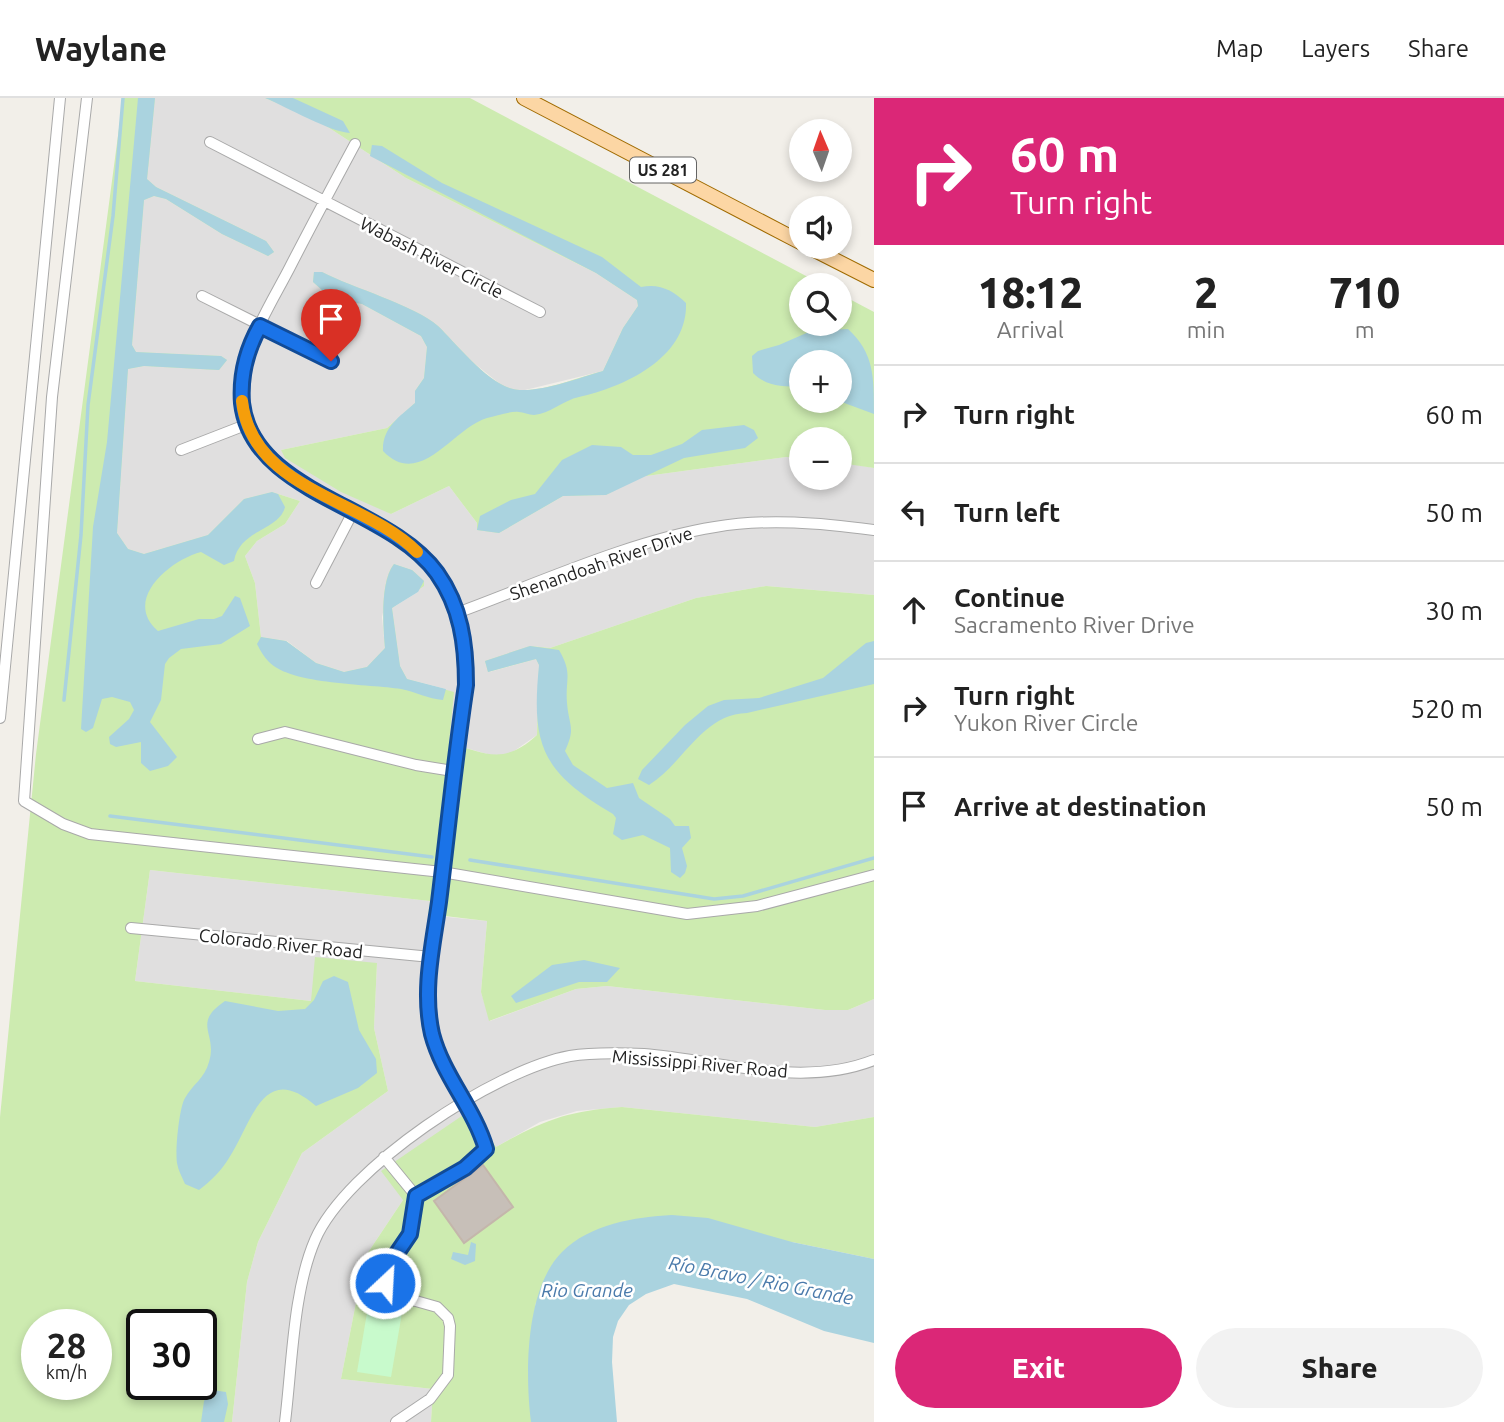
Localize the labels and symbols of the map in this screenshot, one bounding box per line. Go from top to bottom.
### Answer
north arrow [789,119,852,182]
road number: US 281 [630,158,696,183]
street label: Wabash River Circle [357,212,507,302]
pin [301,289,361,361]
street label: Shenandoah River Drive [507,522,695,604]
street label: Colorado River Road [198,924,364,962]
street label: Mississippi River Road [611,1045,789,1081]
position arrow [348,1246,422,1320]
water label: Río Bravo / Rio Grande [667,1251,856,1309]
water label: Rio Grande [541,1279,633,1301]
speed limit sign: 30 [126,1309,217,1400]

